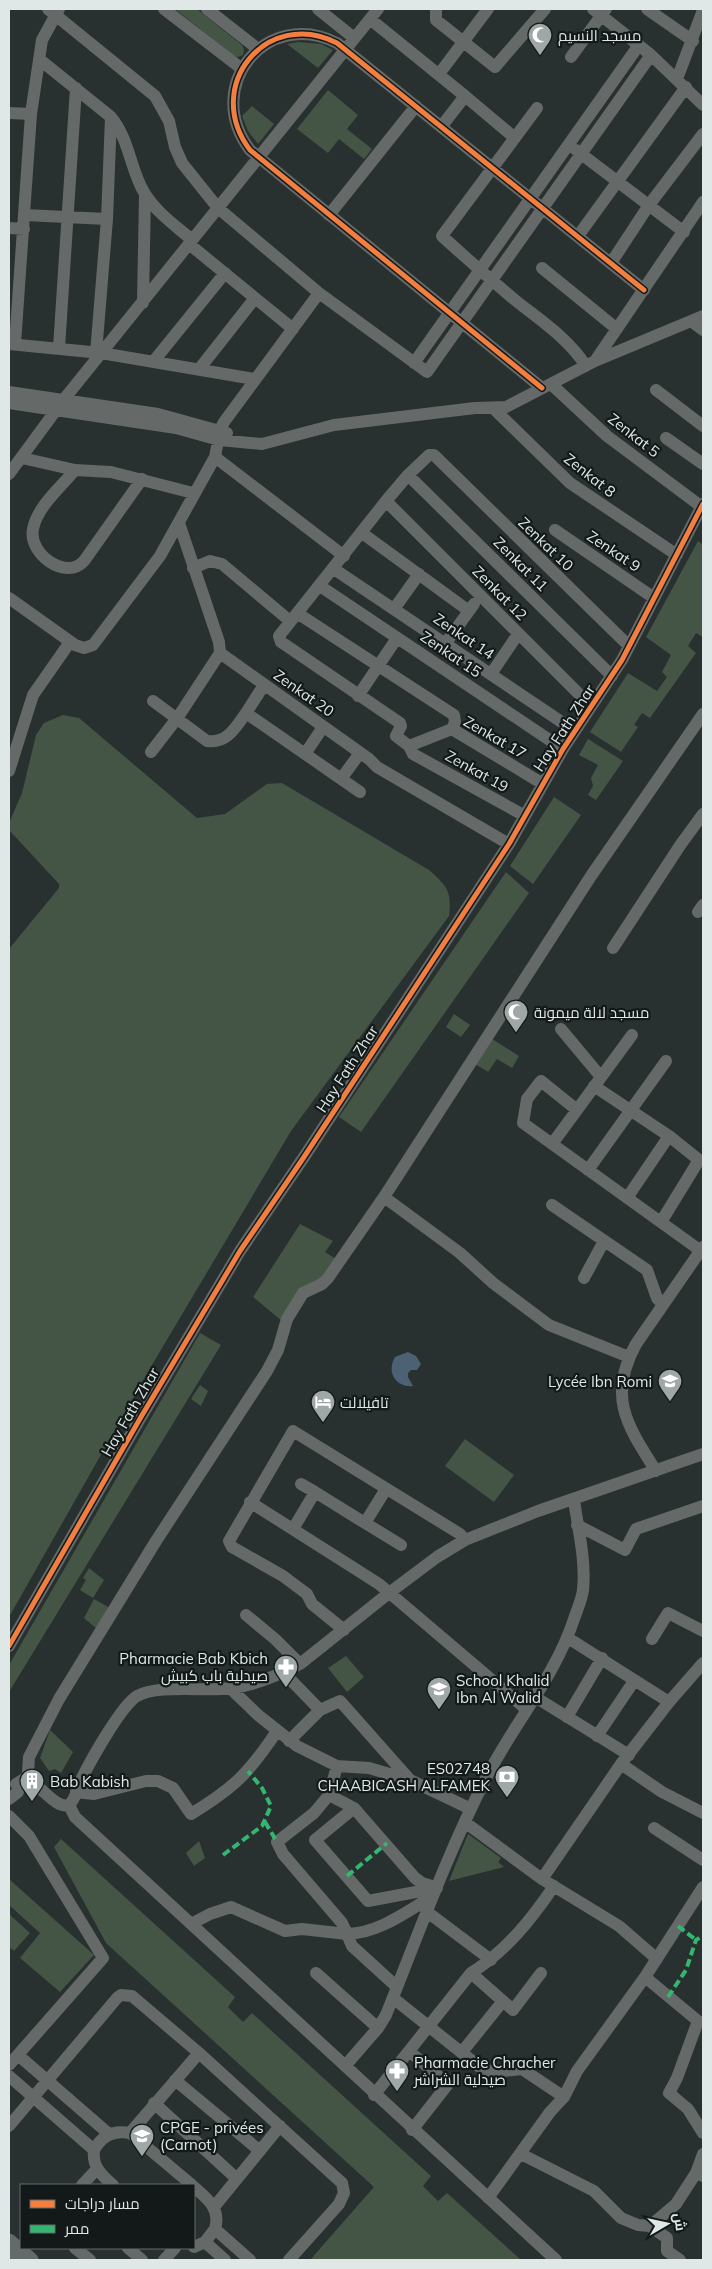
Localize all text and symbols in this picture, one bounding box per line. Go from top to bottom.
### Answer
mosque icon: مسجد النسيم [527,22,553,56]
place label: مسجد النسيم [558,26,641,46]
street label: Zenkat 5 [604,409,664,461]
street label: Zenkat 8 [560,449,620,501]
street label: Zenkat 10 [514,513,578,575]
street label: Zenkat 9 [584,526,644,576]
street label: Zenkat 11 [490,533,552,595]
street label: Zenkat 12 [469,562,531,624]
street label: Zenkat 14 [430,609,498,663]
street label: Zenkat 15 [417,627,485,681]
street label: Zenkat 20 [270,665,338,721]
street label: Hay Fath Zhar [529,681,599,775]
street label: Zenkat 17 [460,711,530,763]
street label: Zenkat 19 [442,746,512,796]
mosque icon: مسجد لالة ميمونة [503,999,529,1033]
place label: مسجد لالة ميمونة [534,1003,649,1022]
street label: Hay Fath Zhar [312,1022,382,1116]
street label: Hay Fath Zhar [97,1364,163,1460]
school or university icon: Lycée Ibn Romi [657,1368,683,1402]
place label: Lycée Ibn Romi [548,1372,652,1391]
hotel icon: تافيلالت [310,1389,336,1423]
place label: تافيلالت [340,1393,388,1412]
place label: Pharmacie Bab Kbich صيدلية باب كبيش [119,1649,268,1686]
pharmacy icon: Pharmacie Bab Kbich صيدلية باب كبيش [273,1654,299,1688]
place label: School Khalid Ibn Al Walid [456,1671,550,1707]
school or university icon: School Khalid Ibn Al Walid [426,1676,452,1710]
place label: ES02748 CHAABICASH ALFAMEK [317,1759,490,1795]
bank icon: ES02748 CHAABICASH ALFAMEK [494,1764,520,1798]
building icon: Bab Kabish [19,1768,45,1802]
place label: Bab Kabish [50,1772,129,1791]
place label: Pharmacie Chracher صيدلية الشراشر [413,2053,556,2089]
pharmacy icon: Pharmacie Chracher صيدلية الشراشر [384,2058,410,2092]
place label: CPGE - privées (Carnot) [160,2118,264,2154]
school or university icon: CPGE - privées (Carnot) [129,2123,155,2157]
legend [20,2184,195,2249]
text: مسار دراجات [65,2194,140,2213]
north arrow [642,2199,692,2249]
text: ش [670,2212,690,2232]
text: ممر [64,2219,89,2238]

